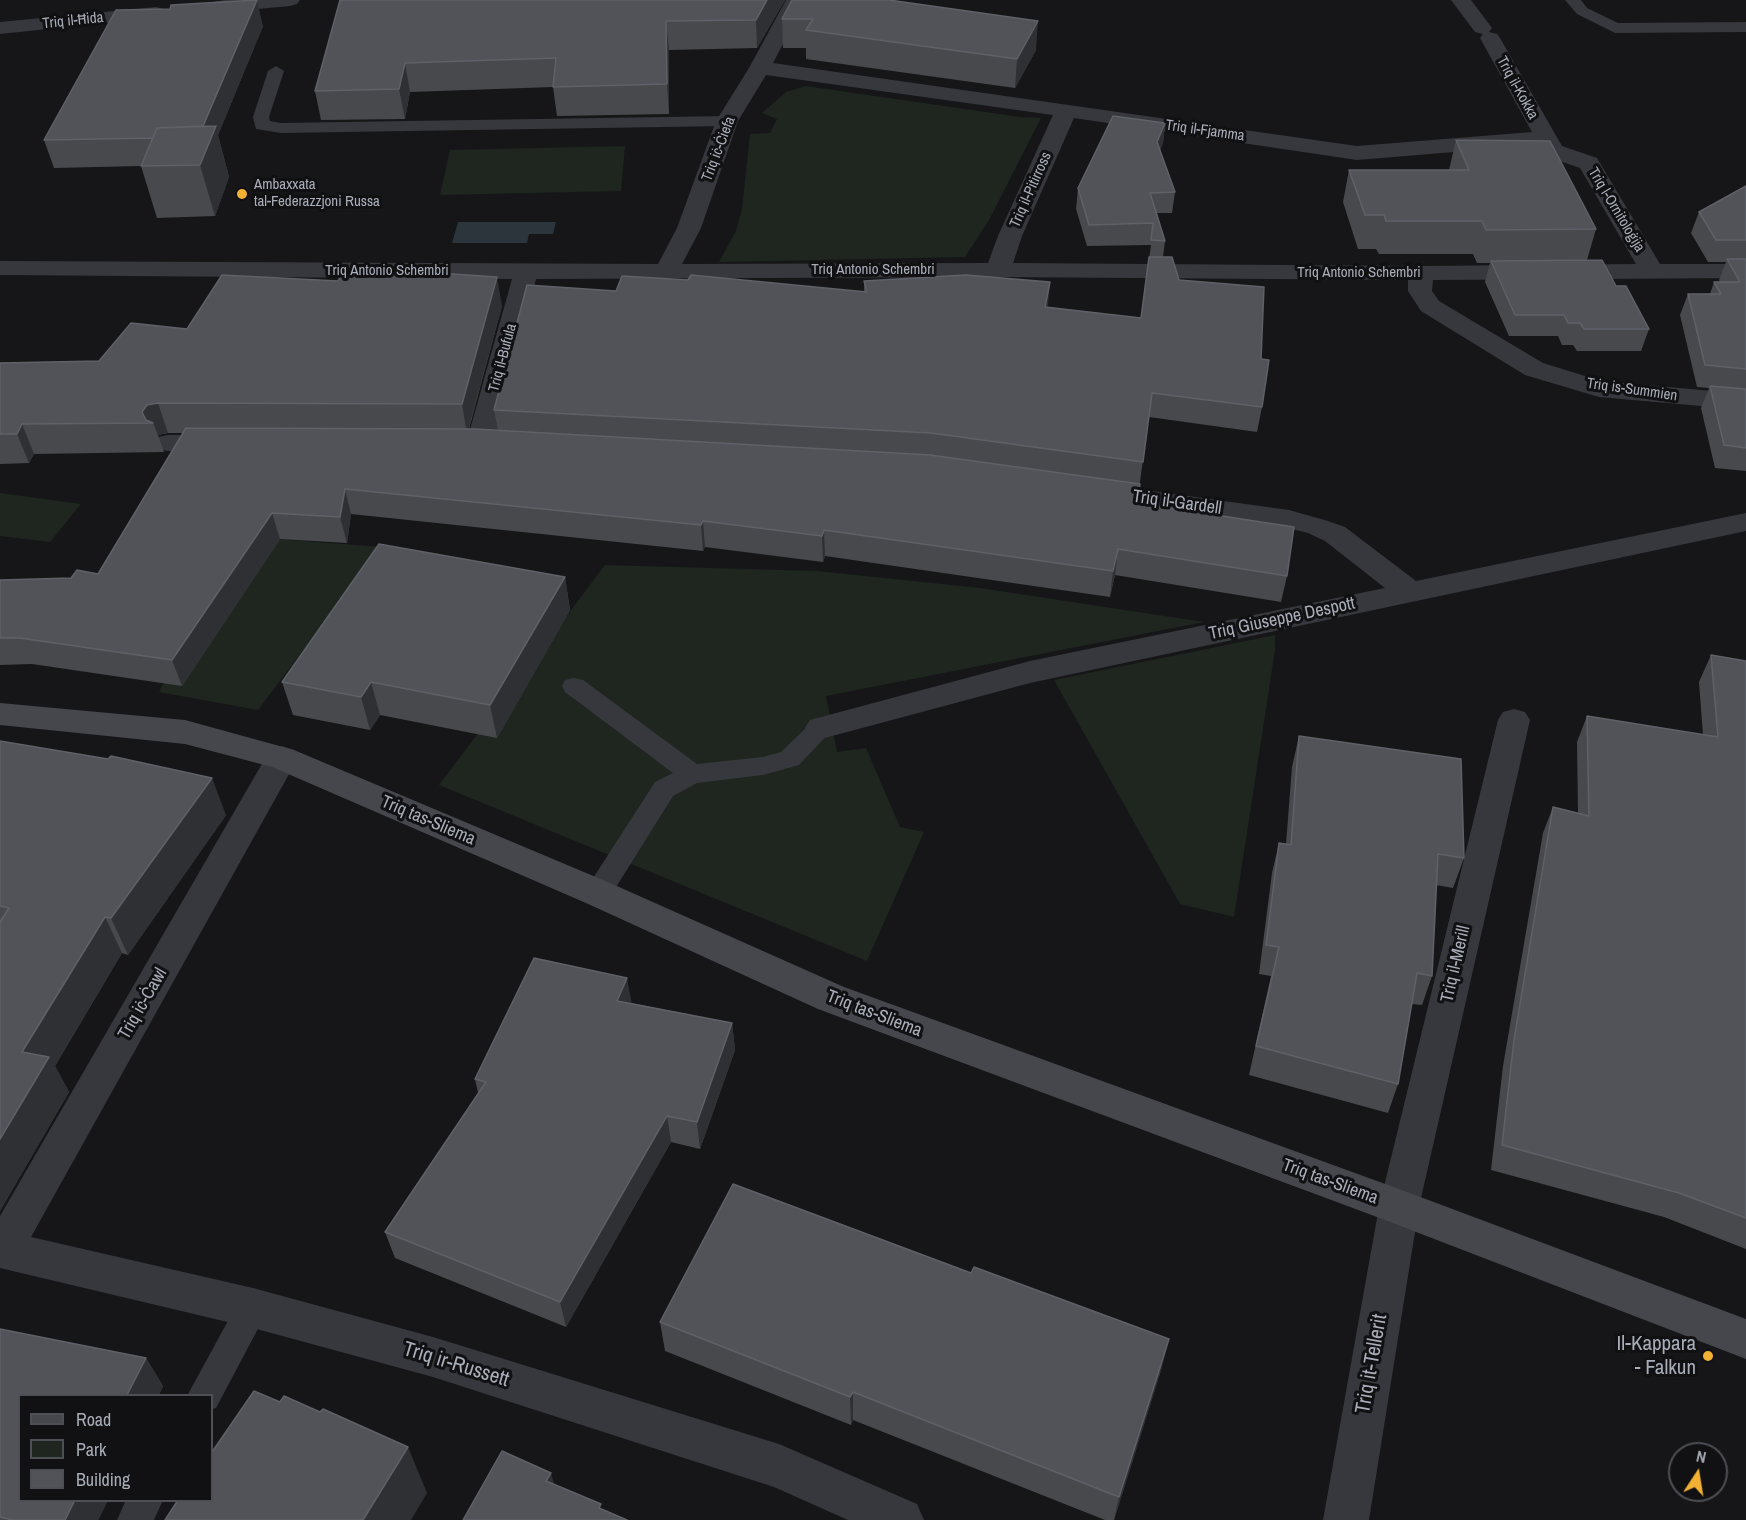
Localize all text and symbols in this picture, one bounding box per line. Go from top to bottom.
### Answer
street label: Triq il-Ħida [42,9,104,33]
street label: Triq il-Kokka [1492,53,1542,123]
street label: Triq iċ-Ċiefa [698,114,740,184]
street label: Triq il-Fjamma [1164,117,1246,145]
street label: Triq il-Pitirross [1006,149,1056,231]
street label: Triq l-Ornitoloġija [1584,165,1648,255]
place label: Ambaxxata tal-Federazzjoni Russa [254,176,380,211]
marker: Ambaxxata tal-Federazzjoni Russa [235,187,249,201]
street label: Triq Antonio Schembri [811,261,935,279]
street label: Triq Antonio Schembri [325,262,449,280]
street label: Triq Antonio Schembri [1297,264,1421,282]
street label: Triq il-Bufula [485,322,521,394]
street label: Triq is-Summien [1586,375,1678,405]
street label: Triq il-Gardell [1131,486,1223,520]
street label: Triq Giuseppe Despott [1207,593,1357,645]
street label: Triq tas-Sliema [378,791,478,851]
street label: Triq il-Merill [1437,923,1475,1005]
street label: Triq iċ-Ċawl [114,964,172,1044]
street label: Triq tas-Sliema [823,986,925,1042]
street label: Triq tas-Sliema [1279,1155,1381,1209]
street label: Triq it-Tellerit [1351,1312,1393,1416]
place label: Il-Kappara - Falkun [1617,1331,1696,1381]
street label: Triq ir-Russett [400,1337,512,1393]
marker: Il-Kappara - Falkun [1701,1349,1715,1363]
legend [18,1394,213,1502]
text: Road [76,1407,111,1432]
text: Park [76,1437,106,1462]
north arrow [1668,1442,1728,1502]
text: N [1694,1445,1708,1468]
text: Building [76,1467,130,1492]

